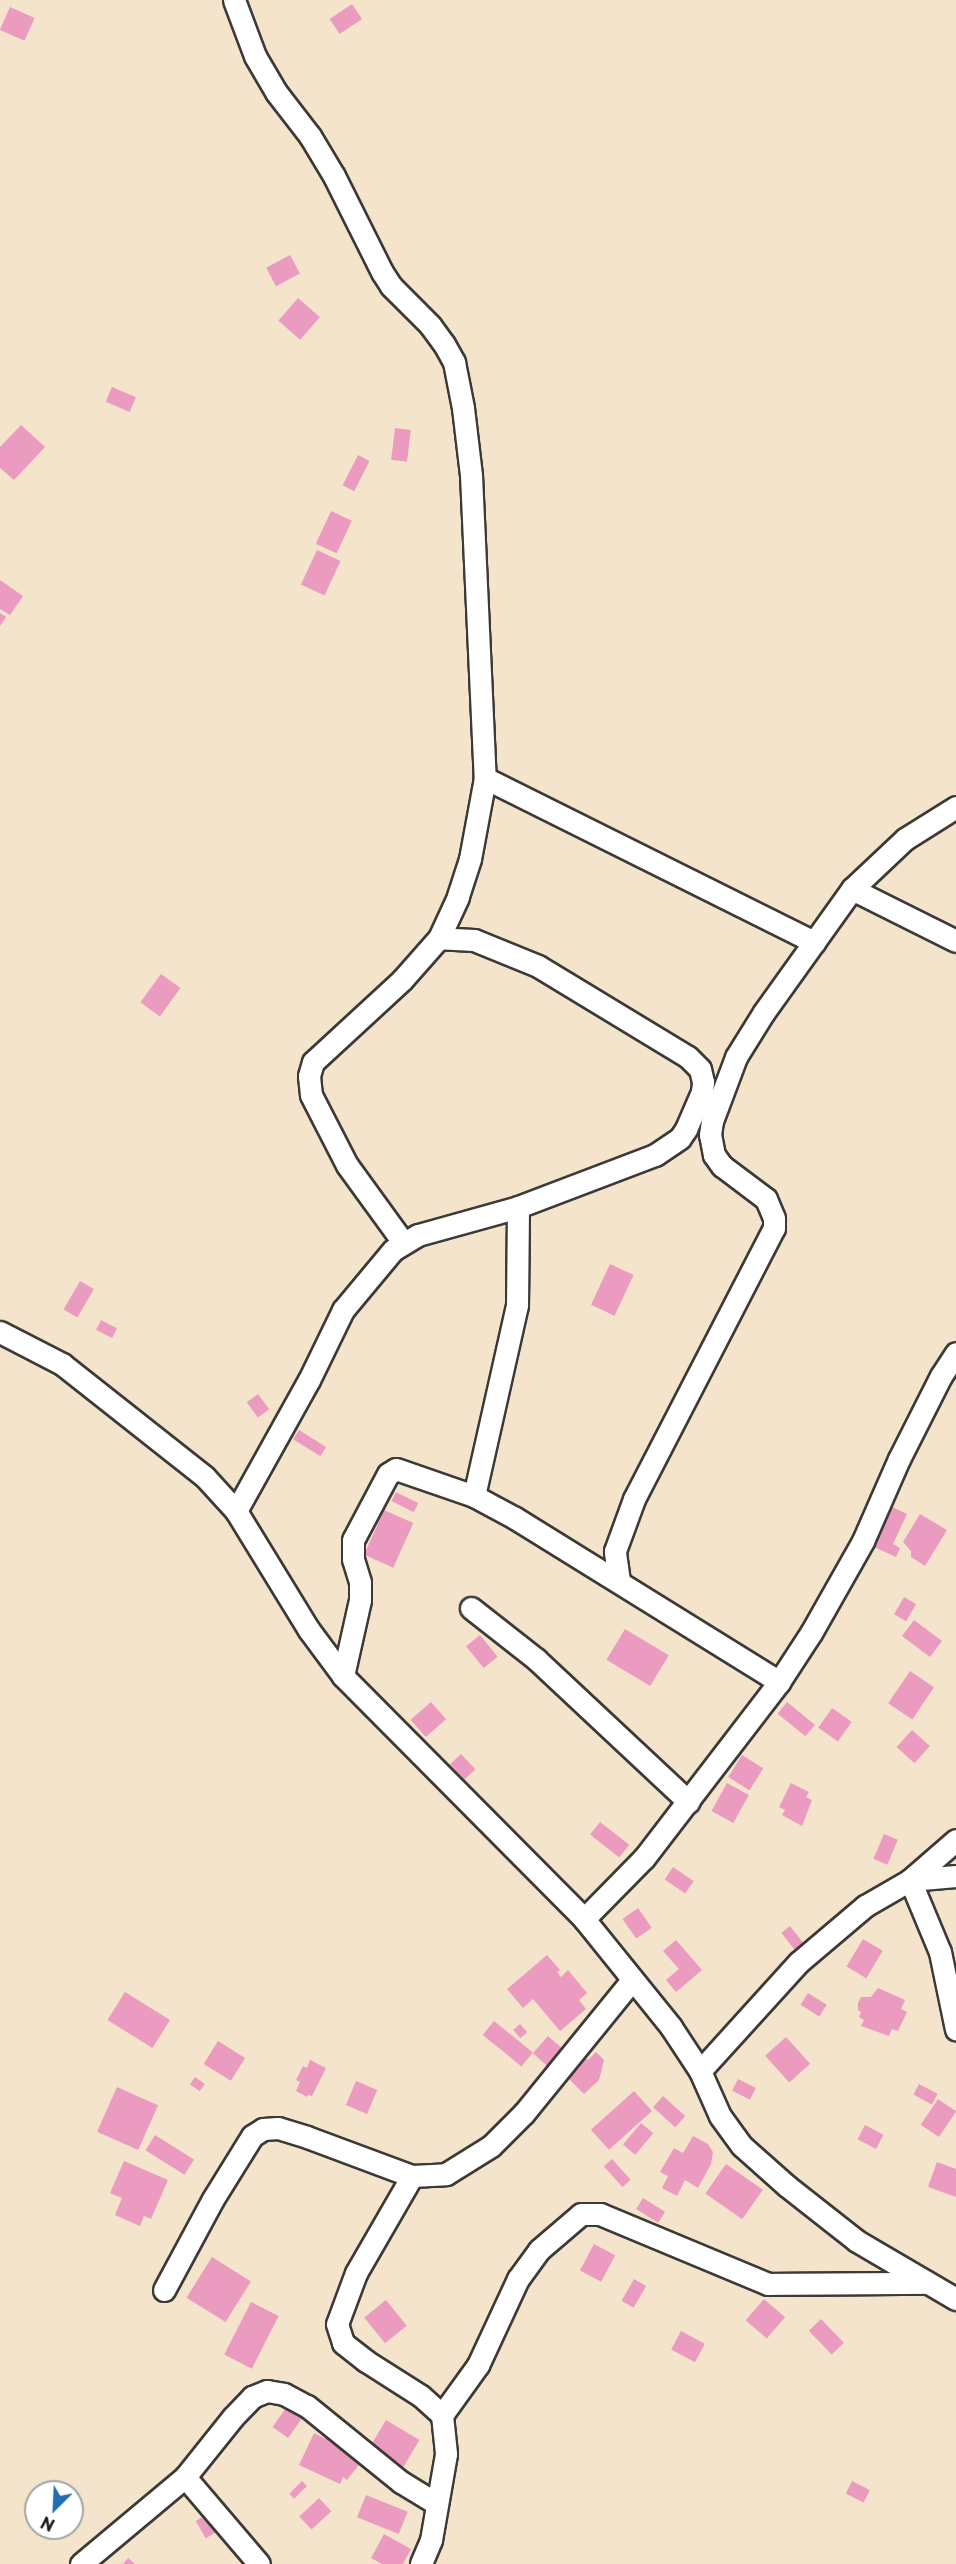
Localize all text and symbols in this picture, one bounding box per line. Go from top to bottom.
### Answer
north arrow [24,2480,84,2540]
text: N [37,2511,58,2538]

